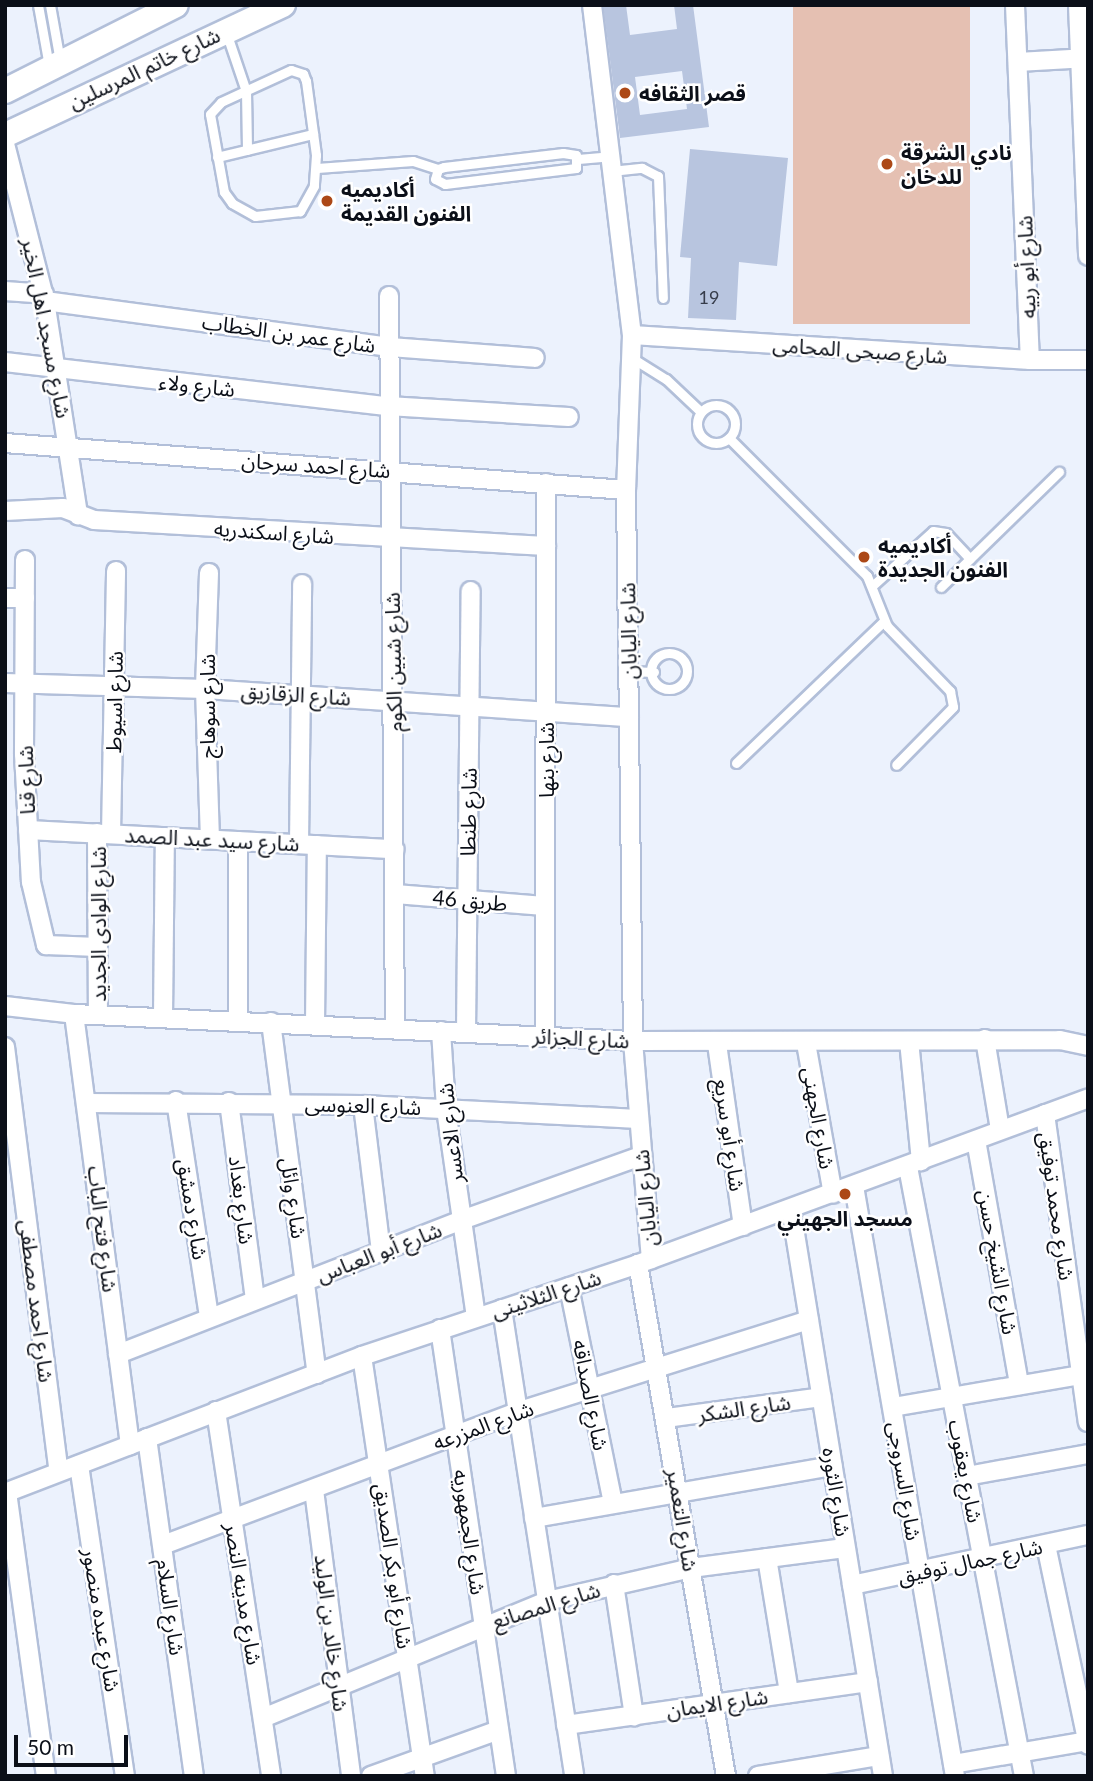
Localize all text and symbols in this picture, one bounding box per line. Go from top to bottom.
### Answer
street label: شارع خاتم المرسلين [64,22,224,114]
place label: قصر الثقافه [639,80,746,106]
marker: قصر الثقافه [617,85,633,101]
place label: نادي الشرقة للدخان [901,139,1012,189]
marker: نادي الشرقة للدخان [879,156,895,172]
place label: أكاديميه الفنون القديمة [341,176,471,226]
marker: أكاديميه الفنون القديمة [319,193,335,209]
street label: شارع أبو ربيه [1012,215,1040,319]
street label: شارع مسجد اهل الخير [17,236,77,420]
house number: 19 [699,286,719,308]
street label: شارع عمر بن الخطاب [201,308,377,358]
street label: شارع صبحى المحامى [772,331,948,369]
street label: شارع ولاء [158,368,236,402]
street label: شارع احمد سرحان [241,447,391,483]
street label: شارع اسكندريه [213,515,335,549]
place label: أكاديميه الفنون الجديدة [878,532,1008,582]
marker: أكاديميه الفنون الجديدة [856,549,872,565]
street label: شارع اليابان [615,582,641,680]
street label: شارع شبين الكوم [379,592,407,732]
street label: شارع اسيوط [101,651,127,753]
street label: شارع سوهاج [194,654,220,758]
street label: شارع الزقازيق [240,678,352,710]
street label: شارع بنها [533,722,559,798]
street label: شارع قنا [12,745,40,815]
street label: شارع طنطا [455,767,481,857]
street label: شارع سيد عبد الصمد [124,822,300,856]
street label: شارع الوادى الجديد [85,846,111,1002]
street label: طريق 46 [432,884,508,916]
street label: شارع الجزائر [532,1023,630,1053]
street label: شارع الجهنى [798,1065,840,1171]
street label: شارع أبو سريع [710,1077,750,1193]
street label: شارع الاعسر [432,1082,468,1184]
street label: شارع العنوسى [304,1090,422,1120]
street label: شارع محمد توفيق [1034,1130,1080,1282]
street label: شارع اليابان [628,1149,662,1247]
street label: شارع بغداد [224,1154,260,1246]
street label: شارع وائل [276,1156,312,1240]
street label: شارع دمشق [173,1157,213,1261]
street label: شارع فتح الباب [83,1164,123,1294]
marker: مسجد الجهيني [837,1186,853,1202]
street label: شارع الشيخ حسن [973,1187,1023,1337]
place label: مسجد الجهيني [777,1205,913,1231]
street label: شارع أبو العباس [313,1217,445,1287]
street label: شارع احمد مصطفى [14,1218,60,1384]
street label: شارع الثلاثينى [488,1264,604,1324]
street label: شارع الصداقه [568,1337,614,1453]
street label: شارع الشكر [696,1389,792,1427]
street label: شارع المزرعه [429,1395,537,1455]
street label: شارع يعقوب [944,1417,988,1525]
street label: شارع السروجى [883,1420,927,1542]
street label: شارع الثوره [818,1446,856,1538]
street label: شارع التعمير [662,1467,704,1573]
street label: شارع الجمهوريه [449,1468,491,1596]
street label: شارع أبو بكر الصديق [370,1482,418,1650]
street label: شارع مدينه النصر [220,1521,268,1667]
street label: شارع جمال توفيق [895,1533,1045,1589]
street label: شارع عبده منصور [78,1546,126,1694]
street label: شارع خالد بن الوليد [310,1553,354,1713]
street label: شارع السلام [152,1557,190,1657]
street label: شارع المصانع [489,1577,603,1633]
street label: شارع الايمان [665,1683,769,1723]
scale bar [18,1722,131,1766]
text: 50 m [27,1734,74,1759]

